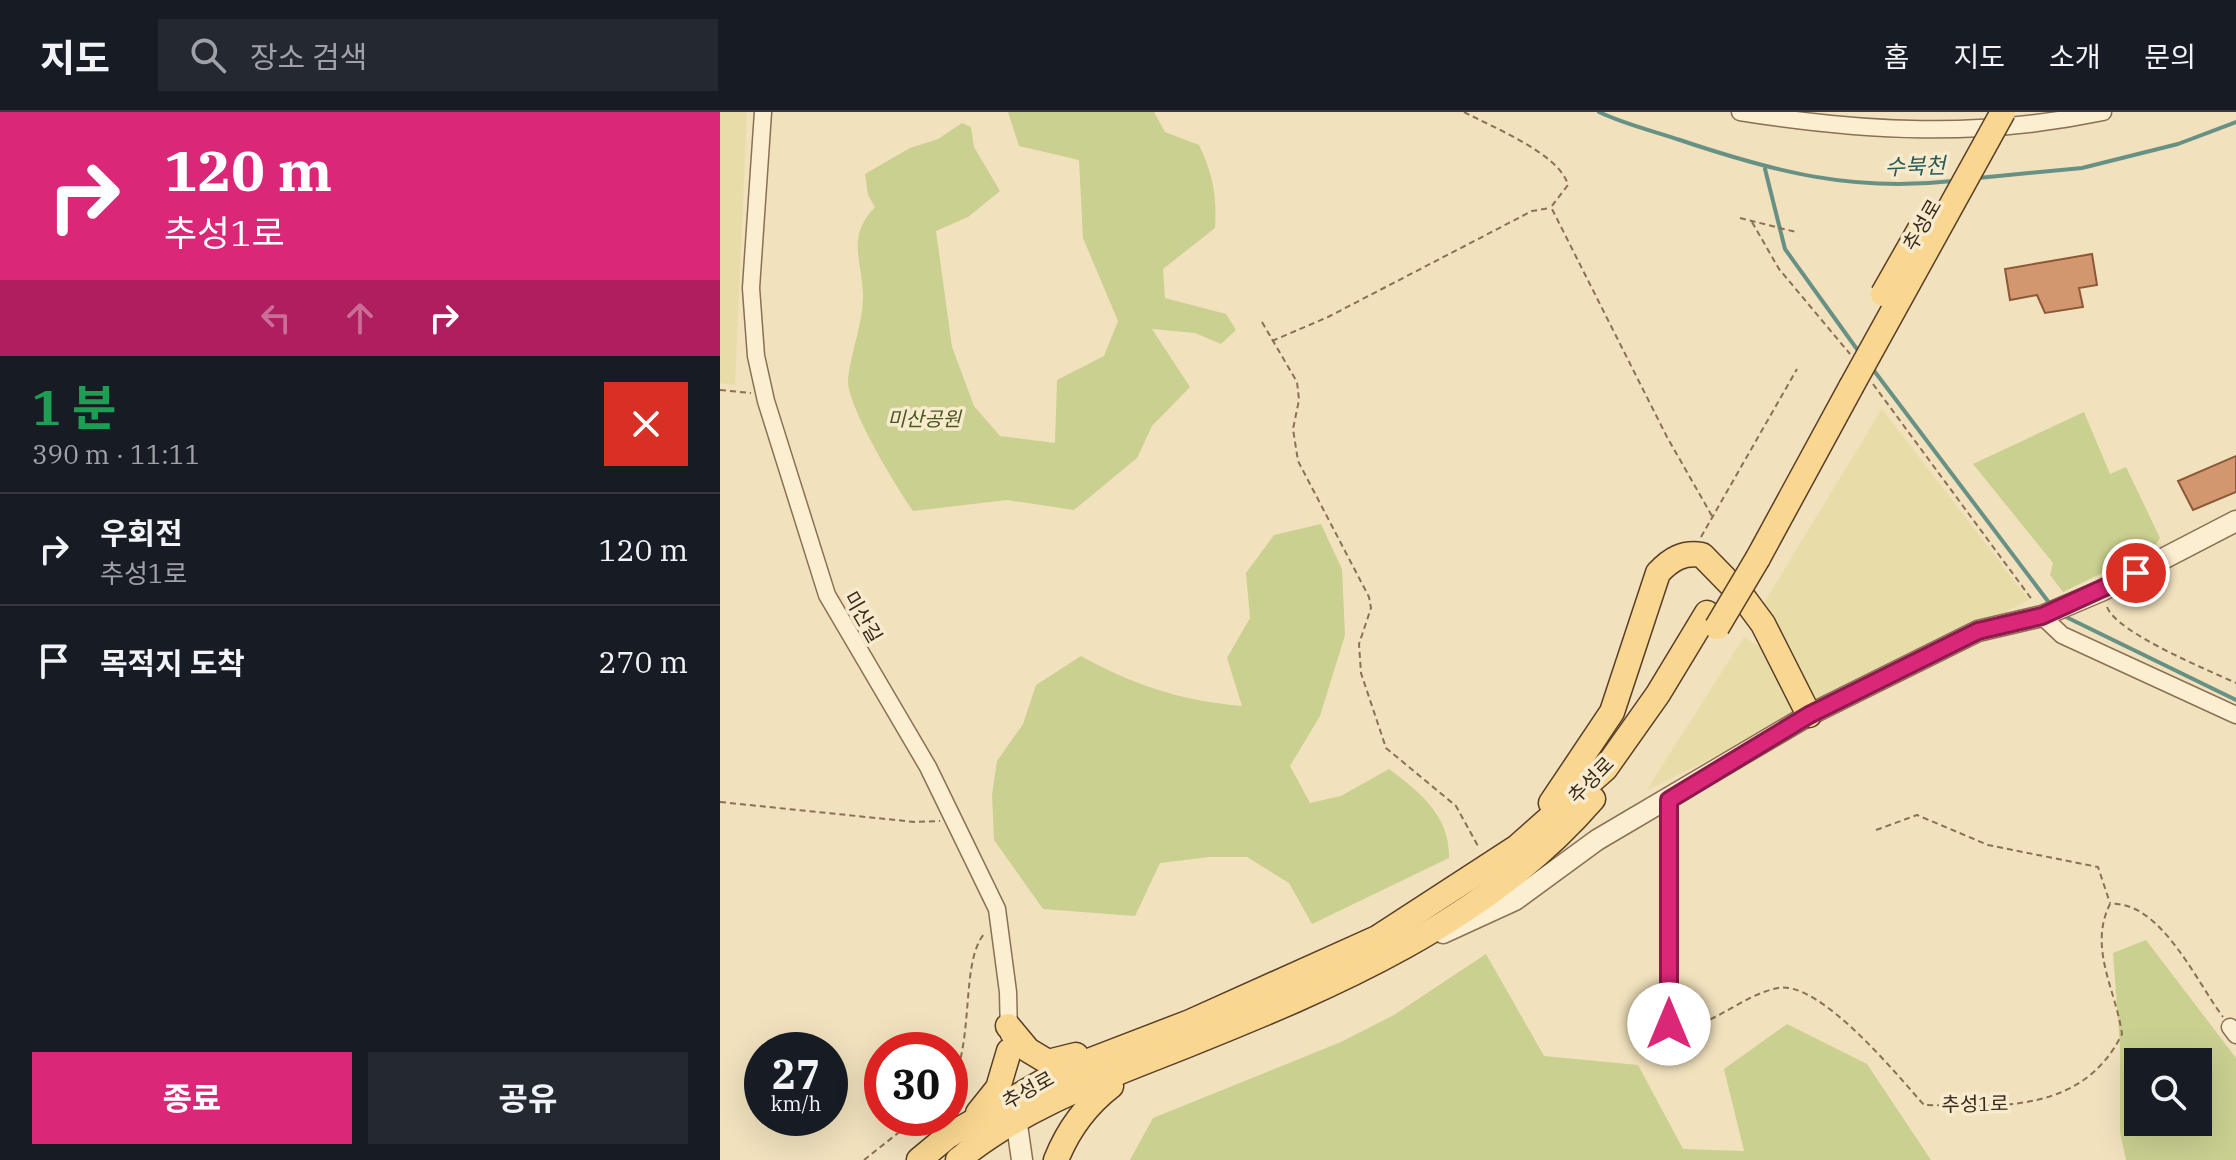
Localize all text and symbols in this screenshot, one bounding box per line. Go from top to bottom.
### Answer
search box [158,19,718,91]
text: 지도 [40,33,110,82]
icon: search [186,33,230,77]
text: 장소 검색 [250,37,367,76]
text: 홈 [1884,38,1909,75]
text: 지도 [1953,38,2005,75]
text: 소개 [2049,38,2100,75]
text: 문의 [2144,38,2196,75]
text: 120 m [164,134,332,206]
icon: right [32,144,136,248]
water label: 수북천 [1884,150,1949,181]
street label: 추성로 [1896,194,1947,255]
text: 추성1로 [164,209,285,256]
icon: left [254,296,298,340]
icon: ahead [338,296,382,340]
icon: right [422,296,466,340]
text: 1 분 [32,376,116,438]
button: close [604,382,688,466]
park label: 미산공원 [887,405,962,432]
text: 390 m · 11:11 [32,437,200,471]
text: 우회전 [100,513,183,552]
icon: right [32,527,76,571]
text: 120 m [598,530,688,569]
pin [2102,539,2170,607]
icon: arrive [2114,551,2158,595]
text: 추성1로 [100,556,187,590]
street label: 미산길 [838,586,889,647]
icon: arrive [32,639,76,683]
text: 270 m [598,642,688,681]
text: 목적지 도착 [100,643,245,682]
street label: 추성로 [1562,750,1620,809]
position arrow [1627,982,1711,1066]
speed limit sign: 30 [864,1032,968,1136]
text: 27 [772,1048,820,1100]
map controls [2124,1048,2212,1136]
button: search [2124,1048,2212,1136]
button: 종료 [32,1052,352,1144]
button: 공유 [368,1052,688,1144]
street label: 추성로 [997,1064,1058,1115]
street label: 추성1로 [1941,1089,2009,1118]
text: km/h [771,1090,821,1117]

